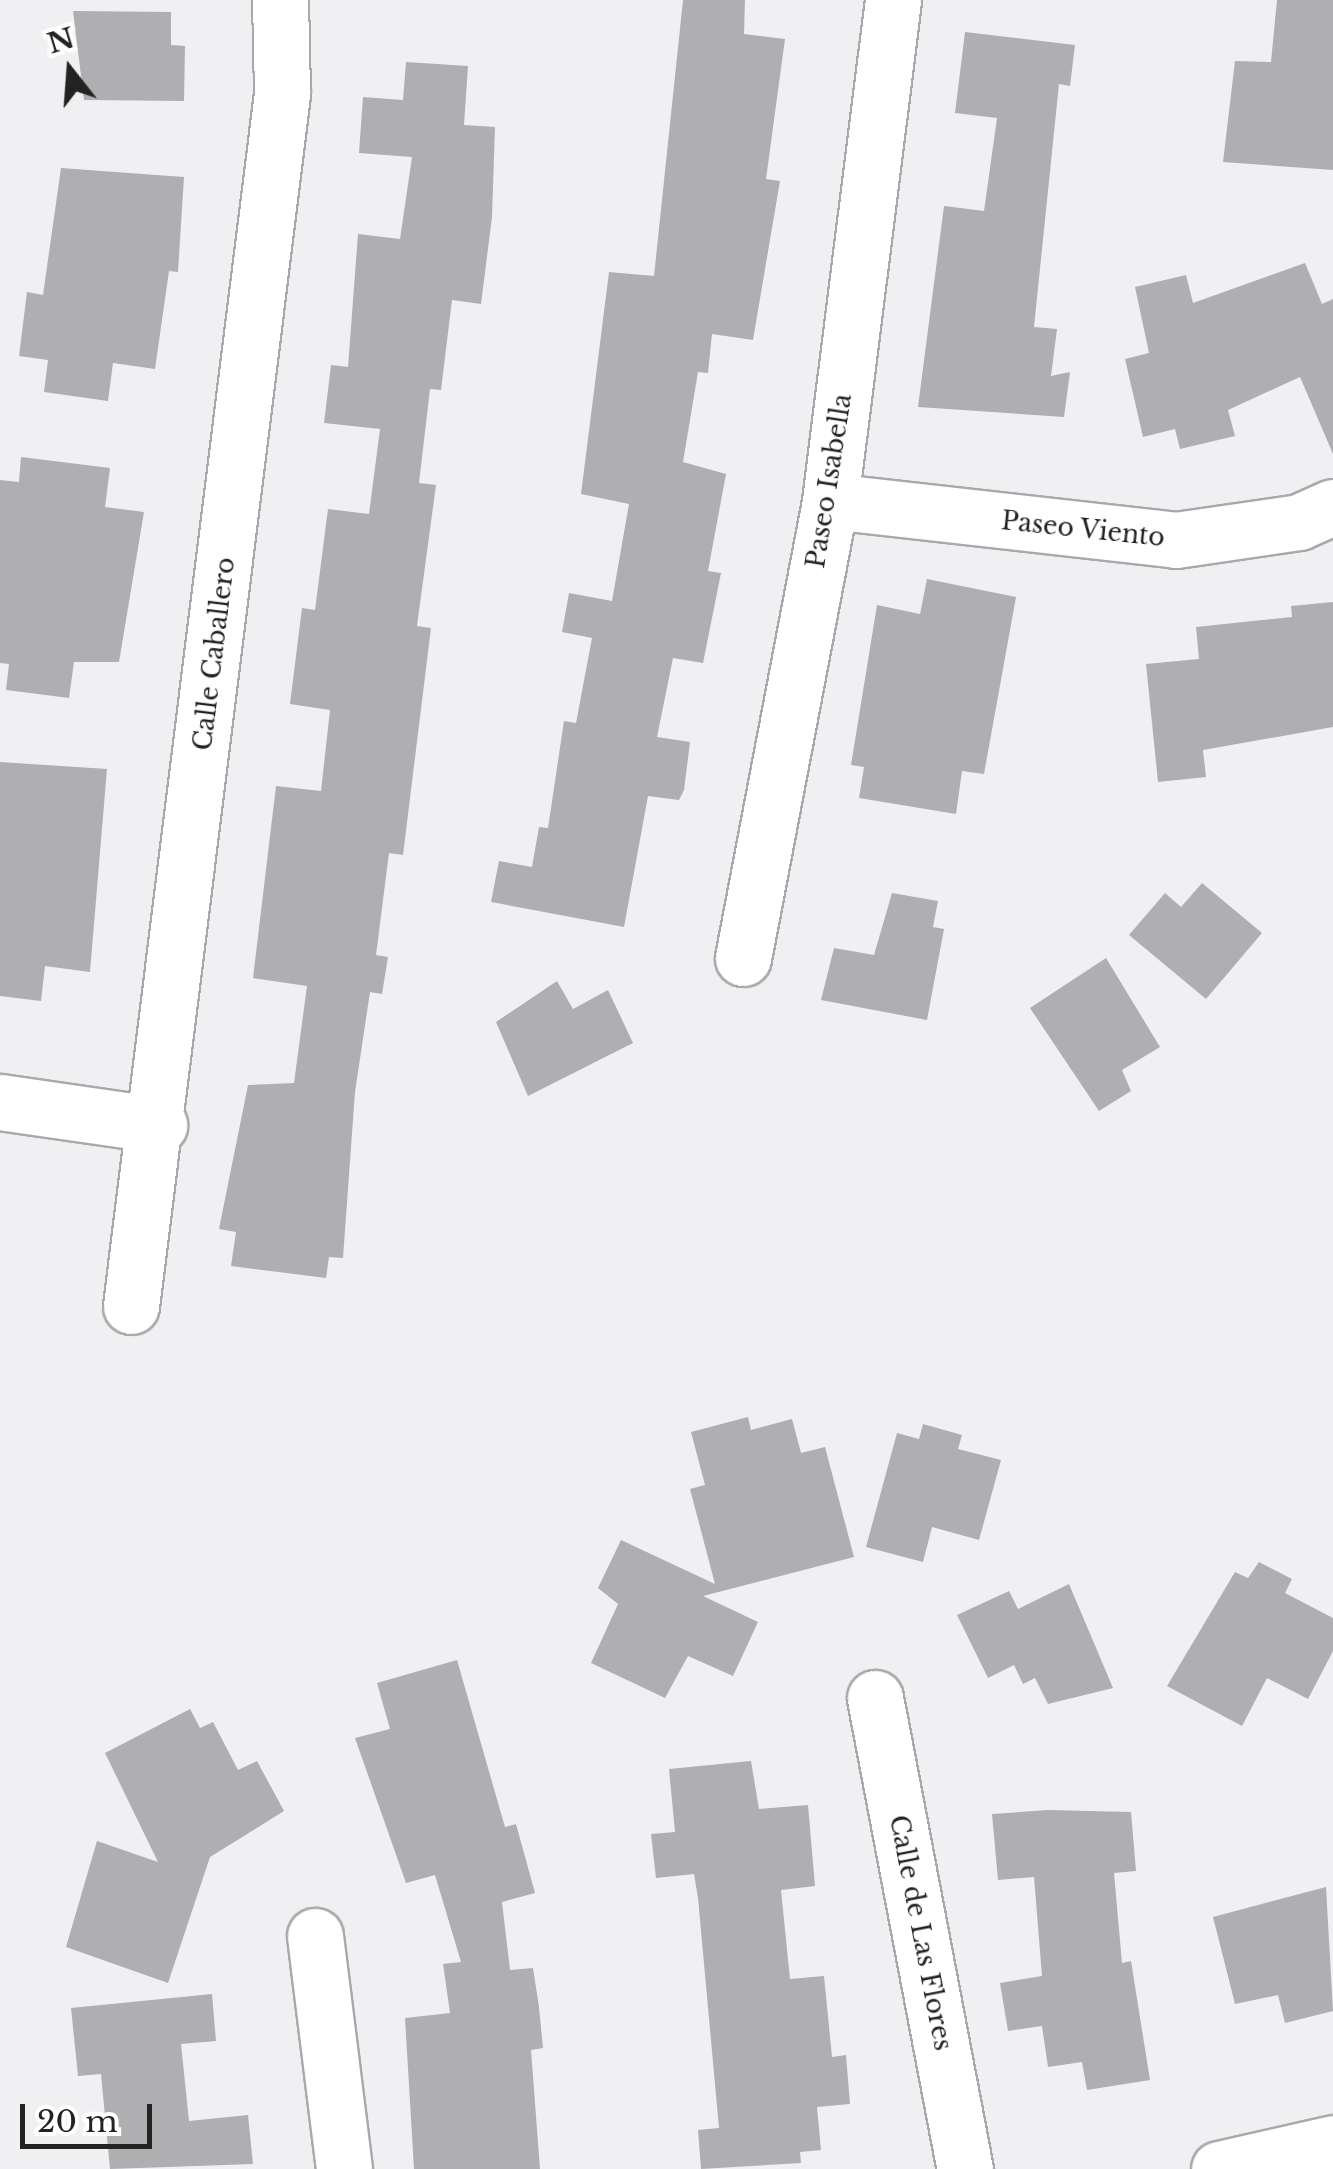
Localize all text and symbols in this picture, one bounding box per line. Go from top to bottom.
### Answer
north arrow [20,20,120,120]
text: N [43,20,79,61]
street label: Paseo Isabella [801,392,859,570]
street label: Paseo Viento [999,506,1167,554]
street label: Calle Caballero [188,556,242,752]
street label: Calle de Las Flores [882,1813,958,2053]
scale bar [25,2084,158,2146]
text: 20 m [37,2103,118,2140]

